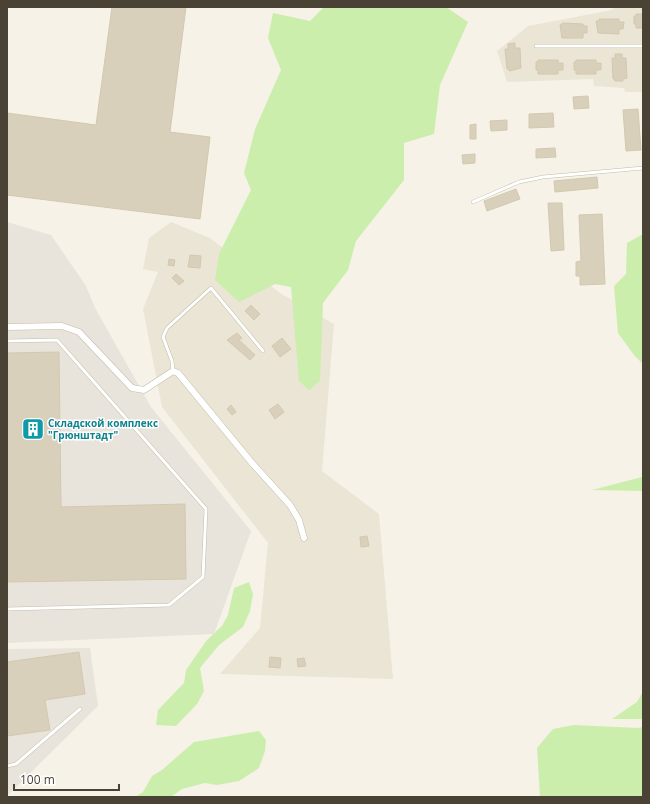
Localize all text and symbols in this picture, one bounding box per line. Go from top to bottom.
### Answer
building icon: Складской комплекс "Грюнштадт" [20,416,46,442]
place label: Складской комплекс "Грюнштадт" [48,416,158,442]
scale bar [14,766,119,792]
text: 100 m [20,771,55,788]

